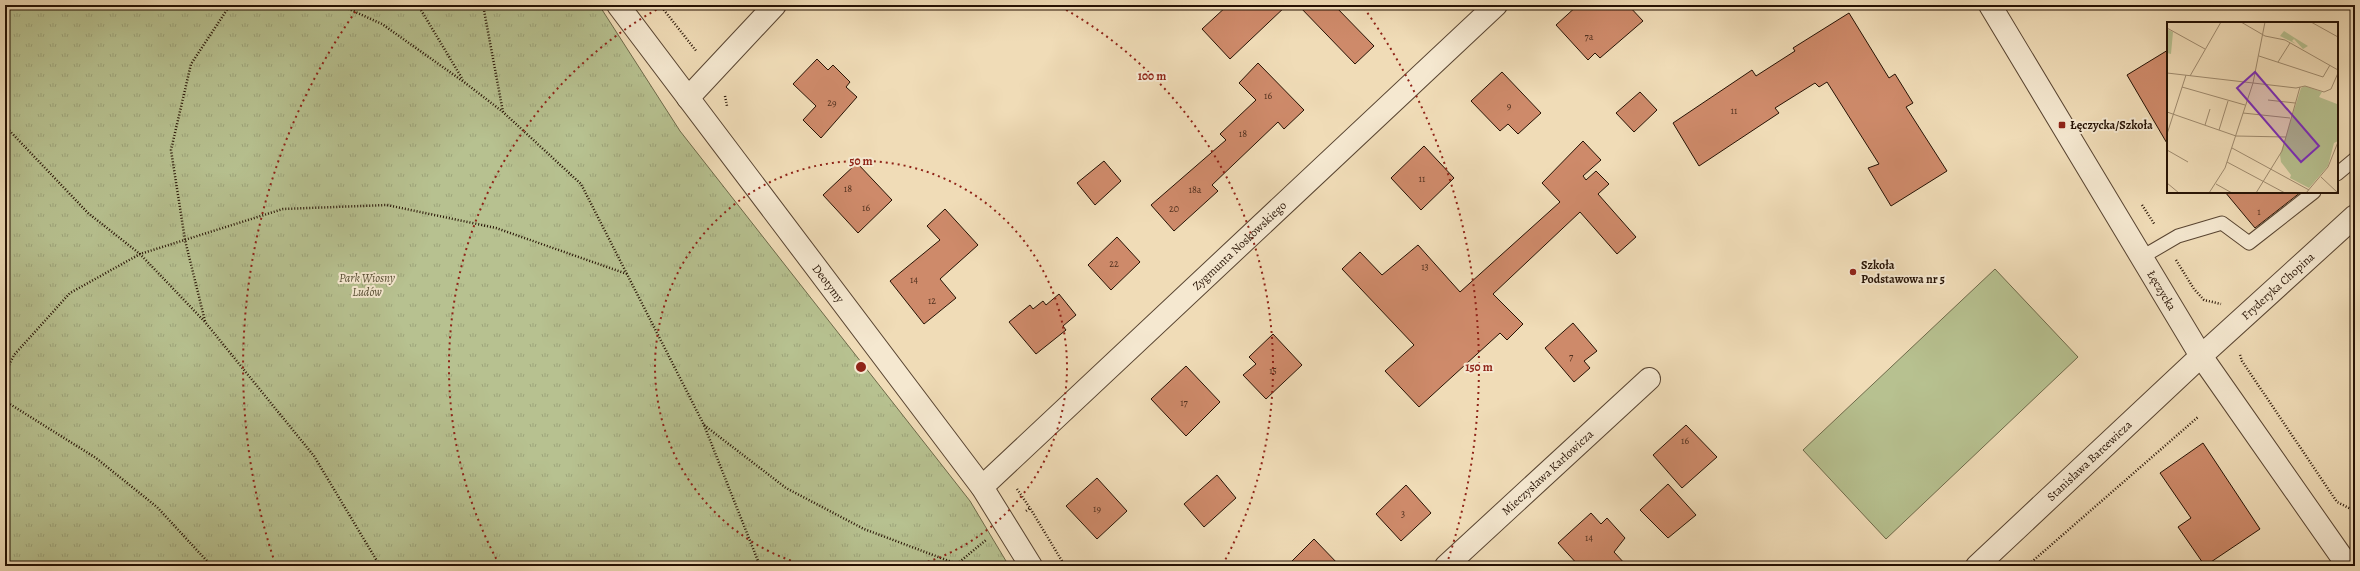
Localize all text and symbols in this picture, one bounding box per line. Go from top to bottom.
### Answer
inset map [2167,22,2338,193]
house number: 7a [1585,30,1594,43]
text: 100 m [1138,68,1166,84]
house number: 16 [1264,89,1272,102]
house number: 29 [827,96,837,109]
house number: 9 [1507,99,1512,112]
house number: 11 [1731,104,1738,117]
place label: Łęczycka/Szkoła [2070,117,2153,133]
marker: Łęczycka/Szkoła [2057,120,2067,130]
house number: 18 [1239,127,1247,140]
text: 50 m [849,153,873,169]
house number: 11 [1419,172,1426,185]
house number: 18 [844,182,852,195]
house number: 18a [1189,183,1202,196]
street label: Zygmunta Noskowskiego [1189,197,1290,294]
house number: 16 [862,201,870,214]
house number: 20 [1169,202,1179,215]
house number: 1 [2257,205,2261,218]
street label: Fryderyka Chopina [2238,248,2318,323]
house number: 22 [1109,257,1119,270]
place label: Szkoła Podstawowa nr 5 [1861,257,1945,287]
house number: 13 [1421,260,1429,273]
street label: Deotymy [809,261,848,306]
marker: Szkoła Podstawowa nr 5 [1848,267,1858,277]
street label: Łęczycka [2143,267,2180,314]
park label: Park Wiosny Ludów [339,270,396,300]
house number: 14 [910,273,918,286]
house number: 12 [928,294,936,307]
house number: 7 [1569,350,1574,363]
text: 150 m [1465,359,1493,375]
centre of rings [854,360,868,374]
house number: 15 [1269,364,1277,377]
house number: 17 [1180,396,1189,409]
street label: Stanisława Barcewicza [2043,417,2136,505]
street label: Mieczysława Karłowicza [1498,426,1597,519]
house number: 16 [1681,434,1689,447]
house number: 19 [1093,502,1101,515]
house number: 3 [1401,507,1405,520]
house number: 14 [1585,531,1593,544]

